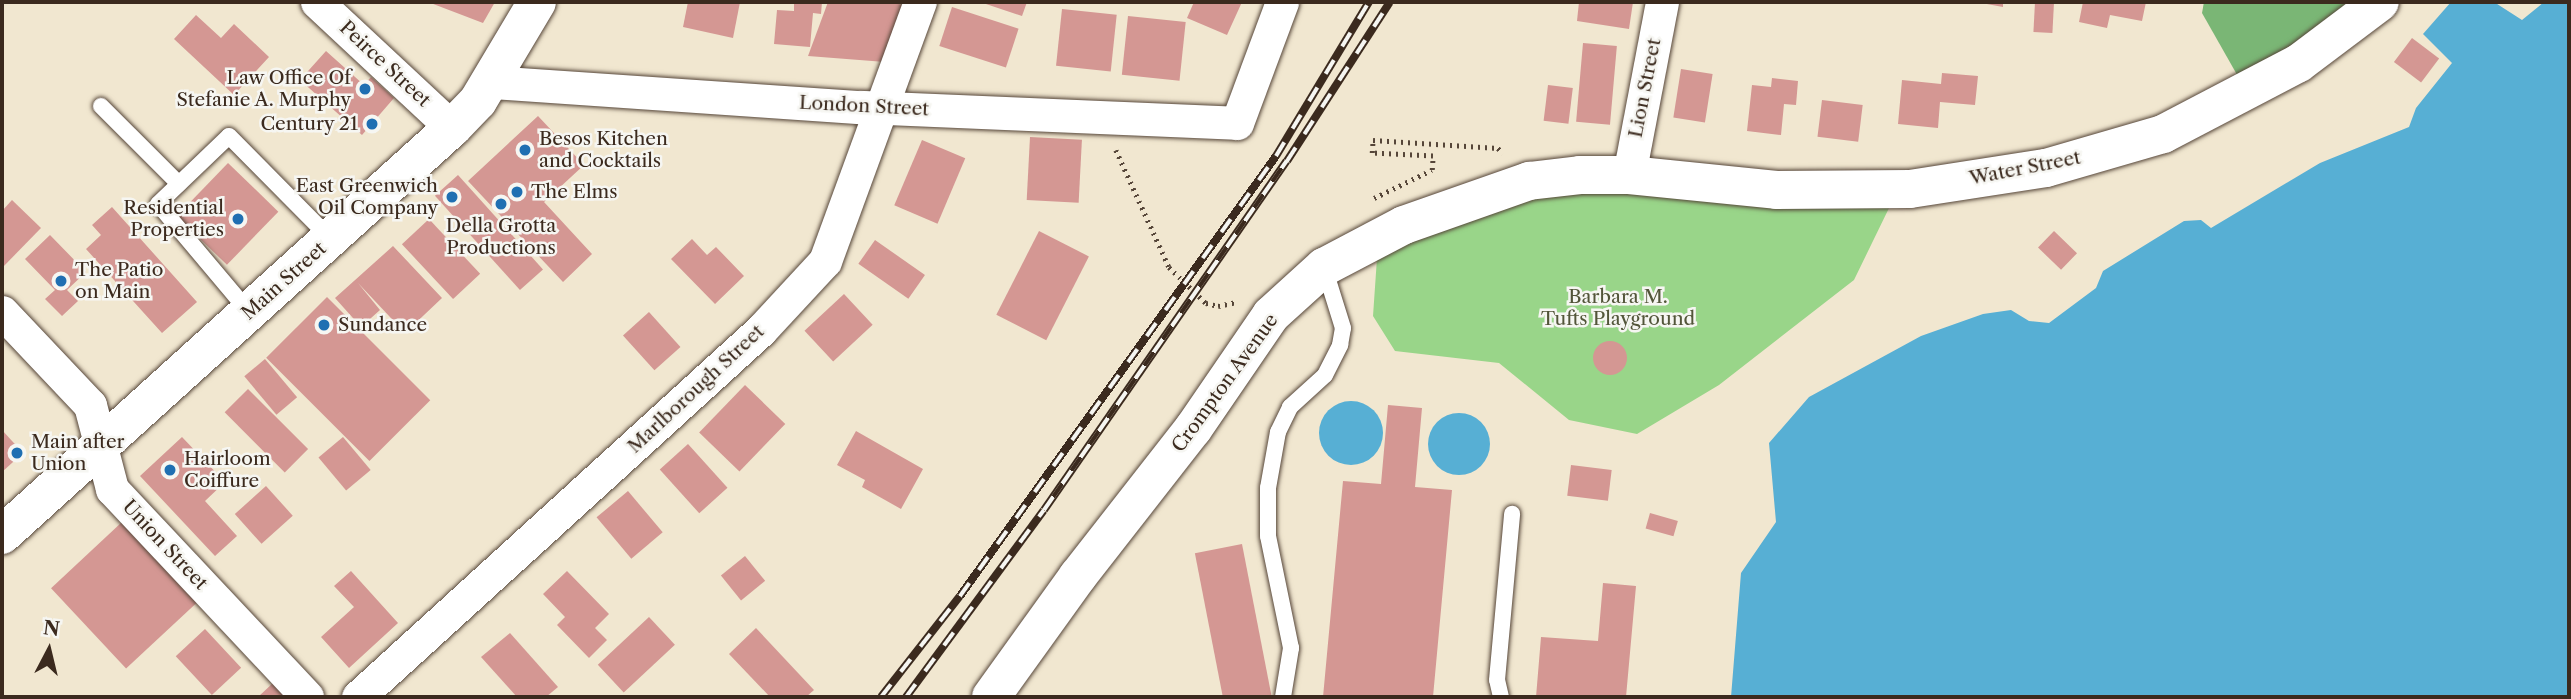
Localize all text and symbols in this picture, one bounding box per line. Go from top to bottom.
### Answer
street label: Peirce Street [335,16,435,112]
street label: Lion Street [1624,36,1666,140]
place label: Law Office Of Stefanie A. Murphy [176,67,351,111]
marker: Law Office Of Stefanie A. Murphy [357,81,373,97]
street label: London Street [798,91,930,121]
place label: Century 21 [260,113,358,135]
marker: Century 21 [364,116,380,132]
place label: Besos Kitchen and Cocktails [539,128,668,172]
marker: Besos Kitchen and Cocktails [517,142,533,158]
street label: Water Street [1967,146,2083,190]
place label: East Greenwich Oil Company [296,175,438,219]
place label: The Elms [531,181,618,203]
marker: The Elms [509,184,525,200]
marker: East Greenwich Oil Company [444,189,460,205]
marker: Della Grotta Productions [493,196,509,212]
place label: Residential Properties [123,197,224,241]
marker: Residential Properties [230,211,246,227]
place label: Della Grotta Productions [446,215,556,259]
street label: Main Street [237,237,331,325]
place label: The Patio on Main [75,259,163,303]
marker: The Patio on Main [53,273,69,289]
park label: Barbara M. Tufts Playground [1541,286,1695,330]
street label: Crompton Avenue [1167,309,1283,457]
place label: Sundance [338,314,427,336]
marker: Sundance [316,317,332,333]
street label: Marlborough Street [623,320,769,458]
place label: Main after Union [31,431,125,475]
marker: Main after Union [9,445,25,461]
place label: Hairloom Coiffure [184,448,271,492]
marker: Hairloom Coiffure [162,462,178,478]
street label: Union Street [118,495,212,595]
north arrow [14,615,84,685]
text: N [42,616,61,641]

